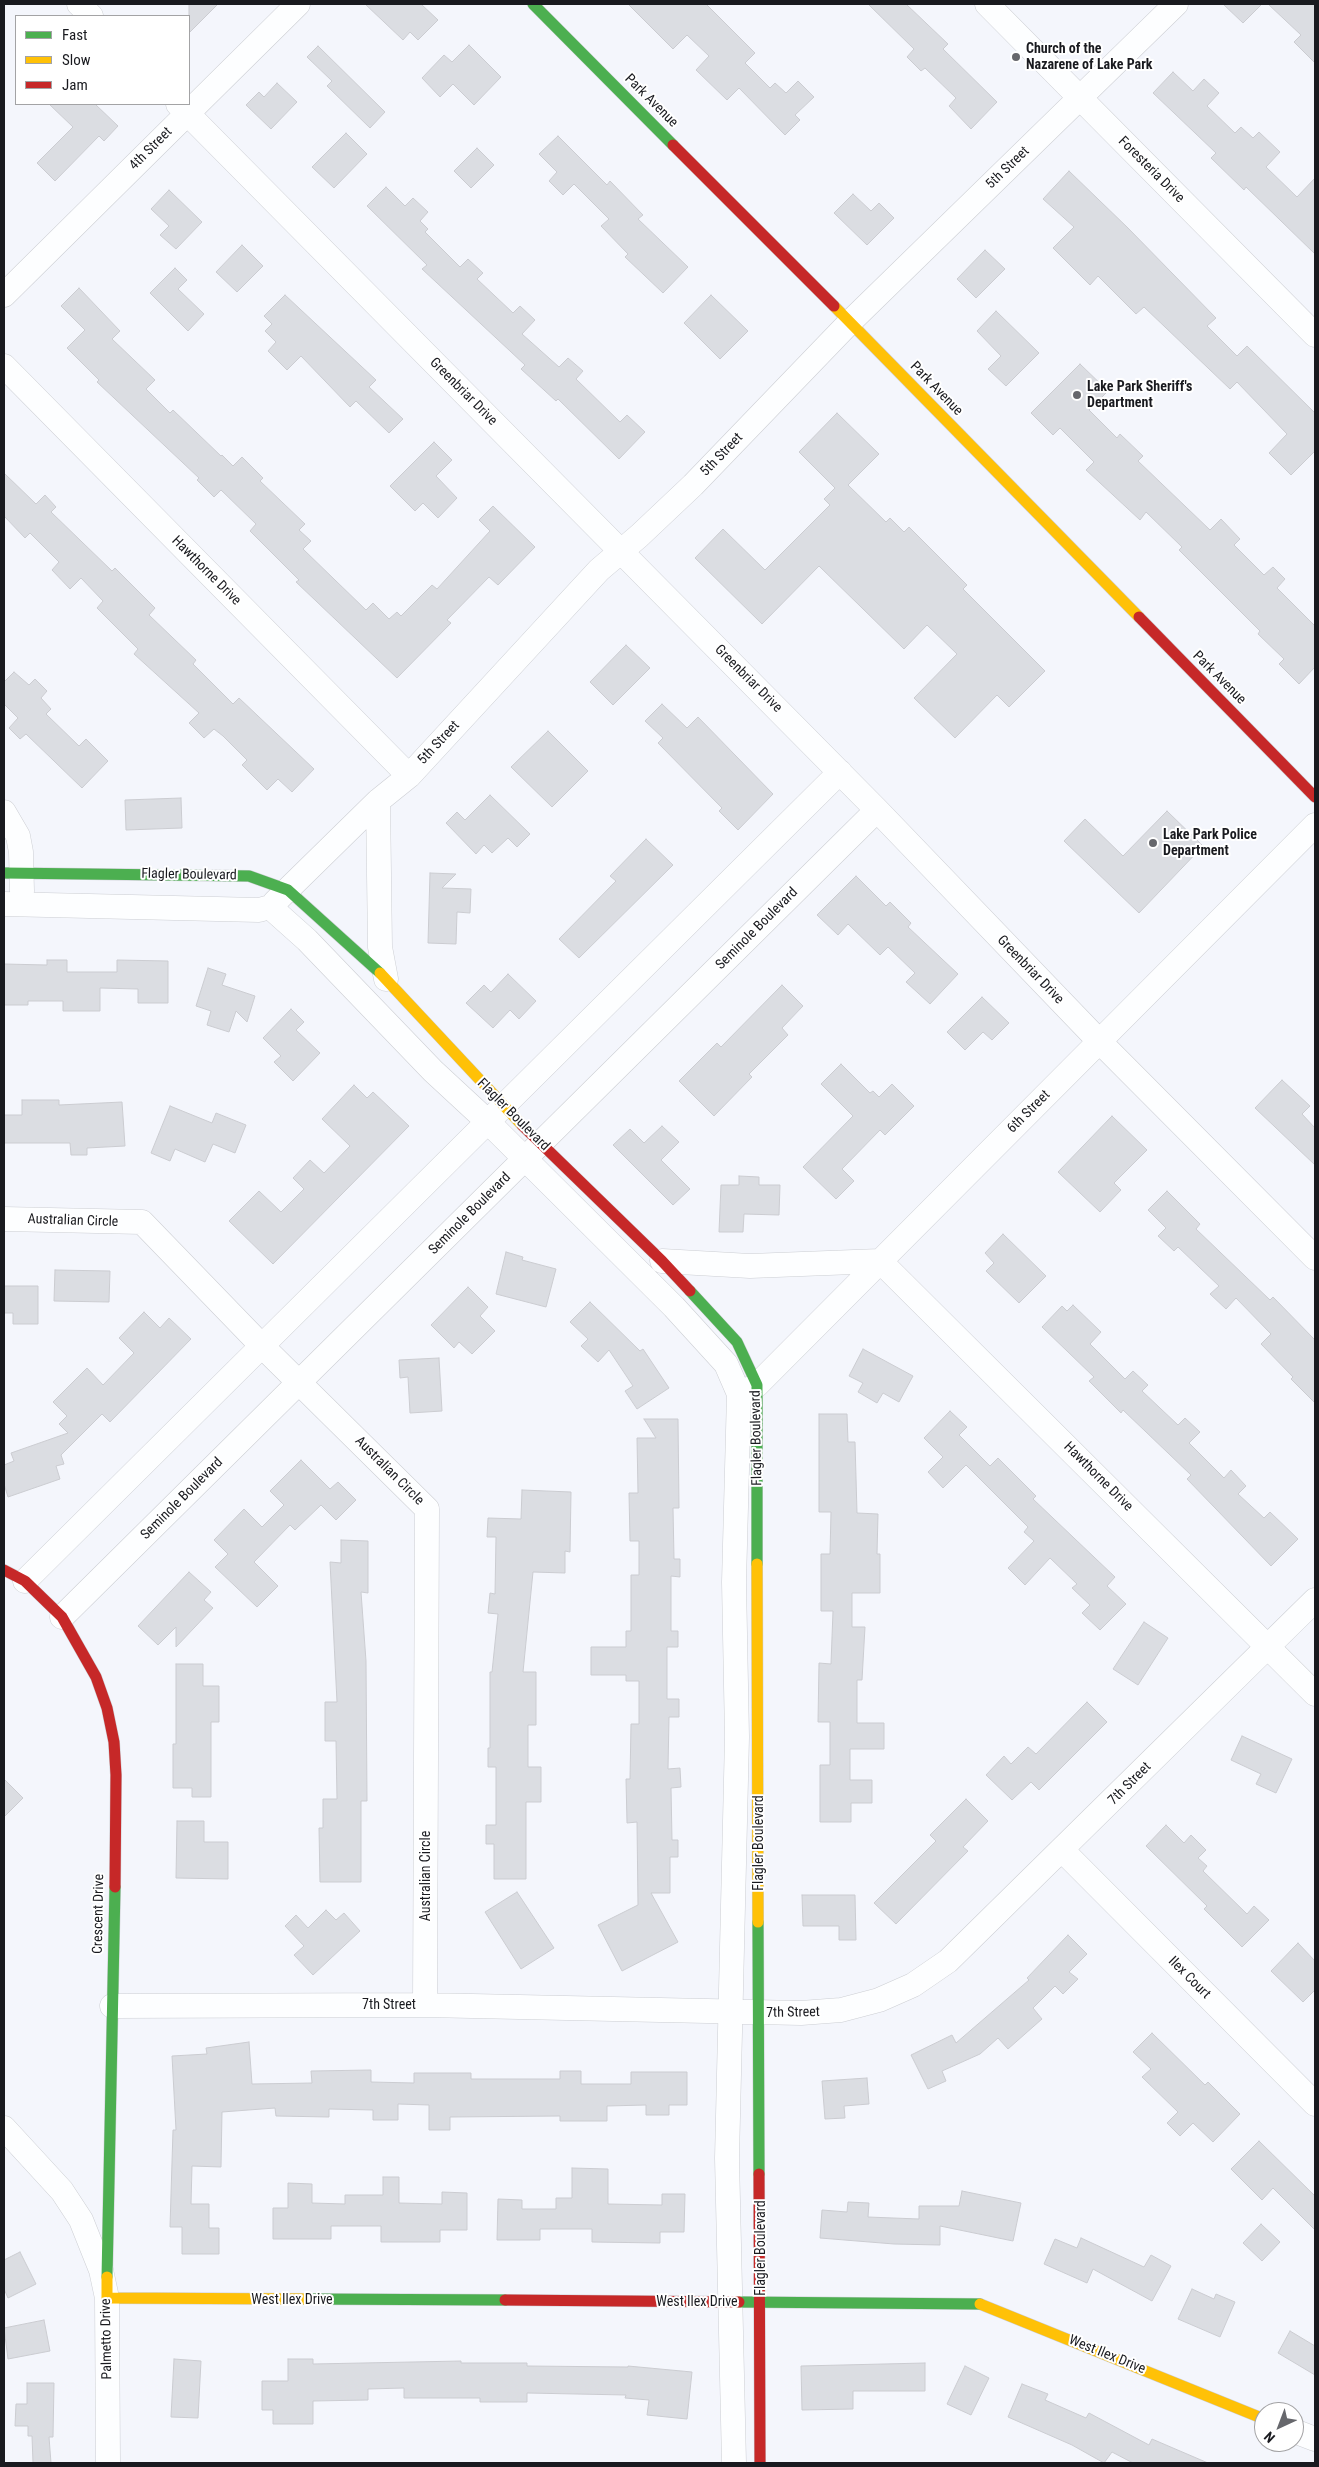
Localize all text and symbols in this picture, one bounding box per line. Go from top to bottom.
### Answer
legend [15,15,190,105]
text: Fast [62,26,87,44]
place label: Church of the Nazarene of Lake Park [1026,41,1152,74]
text: Slow [62,51,91,69]
marker: Church of the Nazarene of Lake Park [1010,51,1022,63]
street label: Park Avenue [621,71,681,131]
text: Jam [62,76,88,94]
street label: 4th Street [126,124,176,174]
street label: Foresteria Drive [1114,133,1188,207]
street label: 5th Street [983,143,1033,193]
street label: Greenbriar Drive [426,355,500,429]
street label: Park Avenue [906,359,966,419]
place label: Lake Park Sheriff's Department [1087,379,1192,412]
marker: Lake Park Sheriff's Department [1071,389,1083,401]
street label: 5th Street [697,430,747,480]
street label: Hawthorne Drive [168,533,244,609]
street label: Greenbriar Drive [711,642,785,716]
street label: Park Avenue [1189,648,1249,708]
street label: 5th Street [414,718,464,768]
place label: Lake Park Police Department [1163,827,1257,860]
marker: Lake Park Police Department [1147,837,1159,849]
street label: Flagler Boulevard [141,866,237,884]
street label: Seminole Boulevard [712,884,802,974]
street label: Greenbriar Drive [993,932,1067,1008]
street label: Flagler Boulevard [473,1075,553,1155]
street label: 6th Street [1004,1087,1054,1137]
street label: Seminole Boulevard [425,1169,515,1259]
street label: Australian Circle [27,1211,119,1231]
street label: Flagler Boulevard [748,1390,766,1486]
street label: Australian Circle [351,1433,427,1509]
street label: Hawthorne Drive [1060,1439,1136,1515]
street label: Seminole Boulevard [137,1454,227,1544]
street label: 7th Street [1105,1759,1155,1809]
street label: Flagler Boulevard [751,1795,767,1891]
street label: Australian Circle [418,1831,434,1921]
street label: Crescent Drive [90,1874,108,1954]
street label: Ilex Court [1164,1953,1214,2003]
street label: 7th Street [362,1997,416,2013]
street label: 7th Street [766,2004,820,2022]
street label: Flagler Boulevard [753,2200,769,2296]
street label: West Ilex Drive [251,2292,333,2308]
street label: West Ilex Drive [656,2294,738,2310]
street label: Palmetto Drive [98,2298,116,2380]
street label: West Ilex Drive [1066,2332,1148,2378]
north arrow [1254,2402,1304,2452]
text: N [1261,2428,1278,2446]

